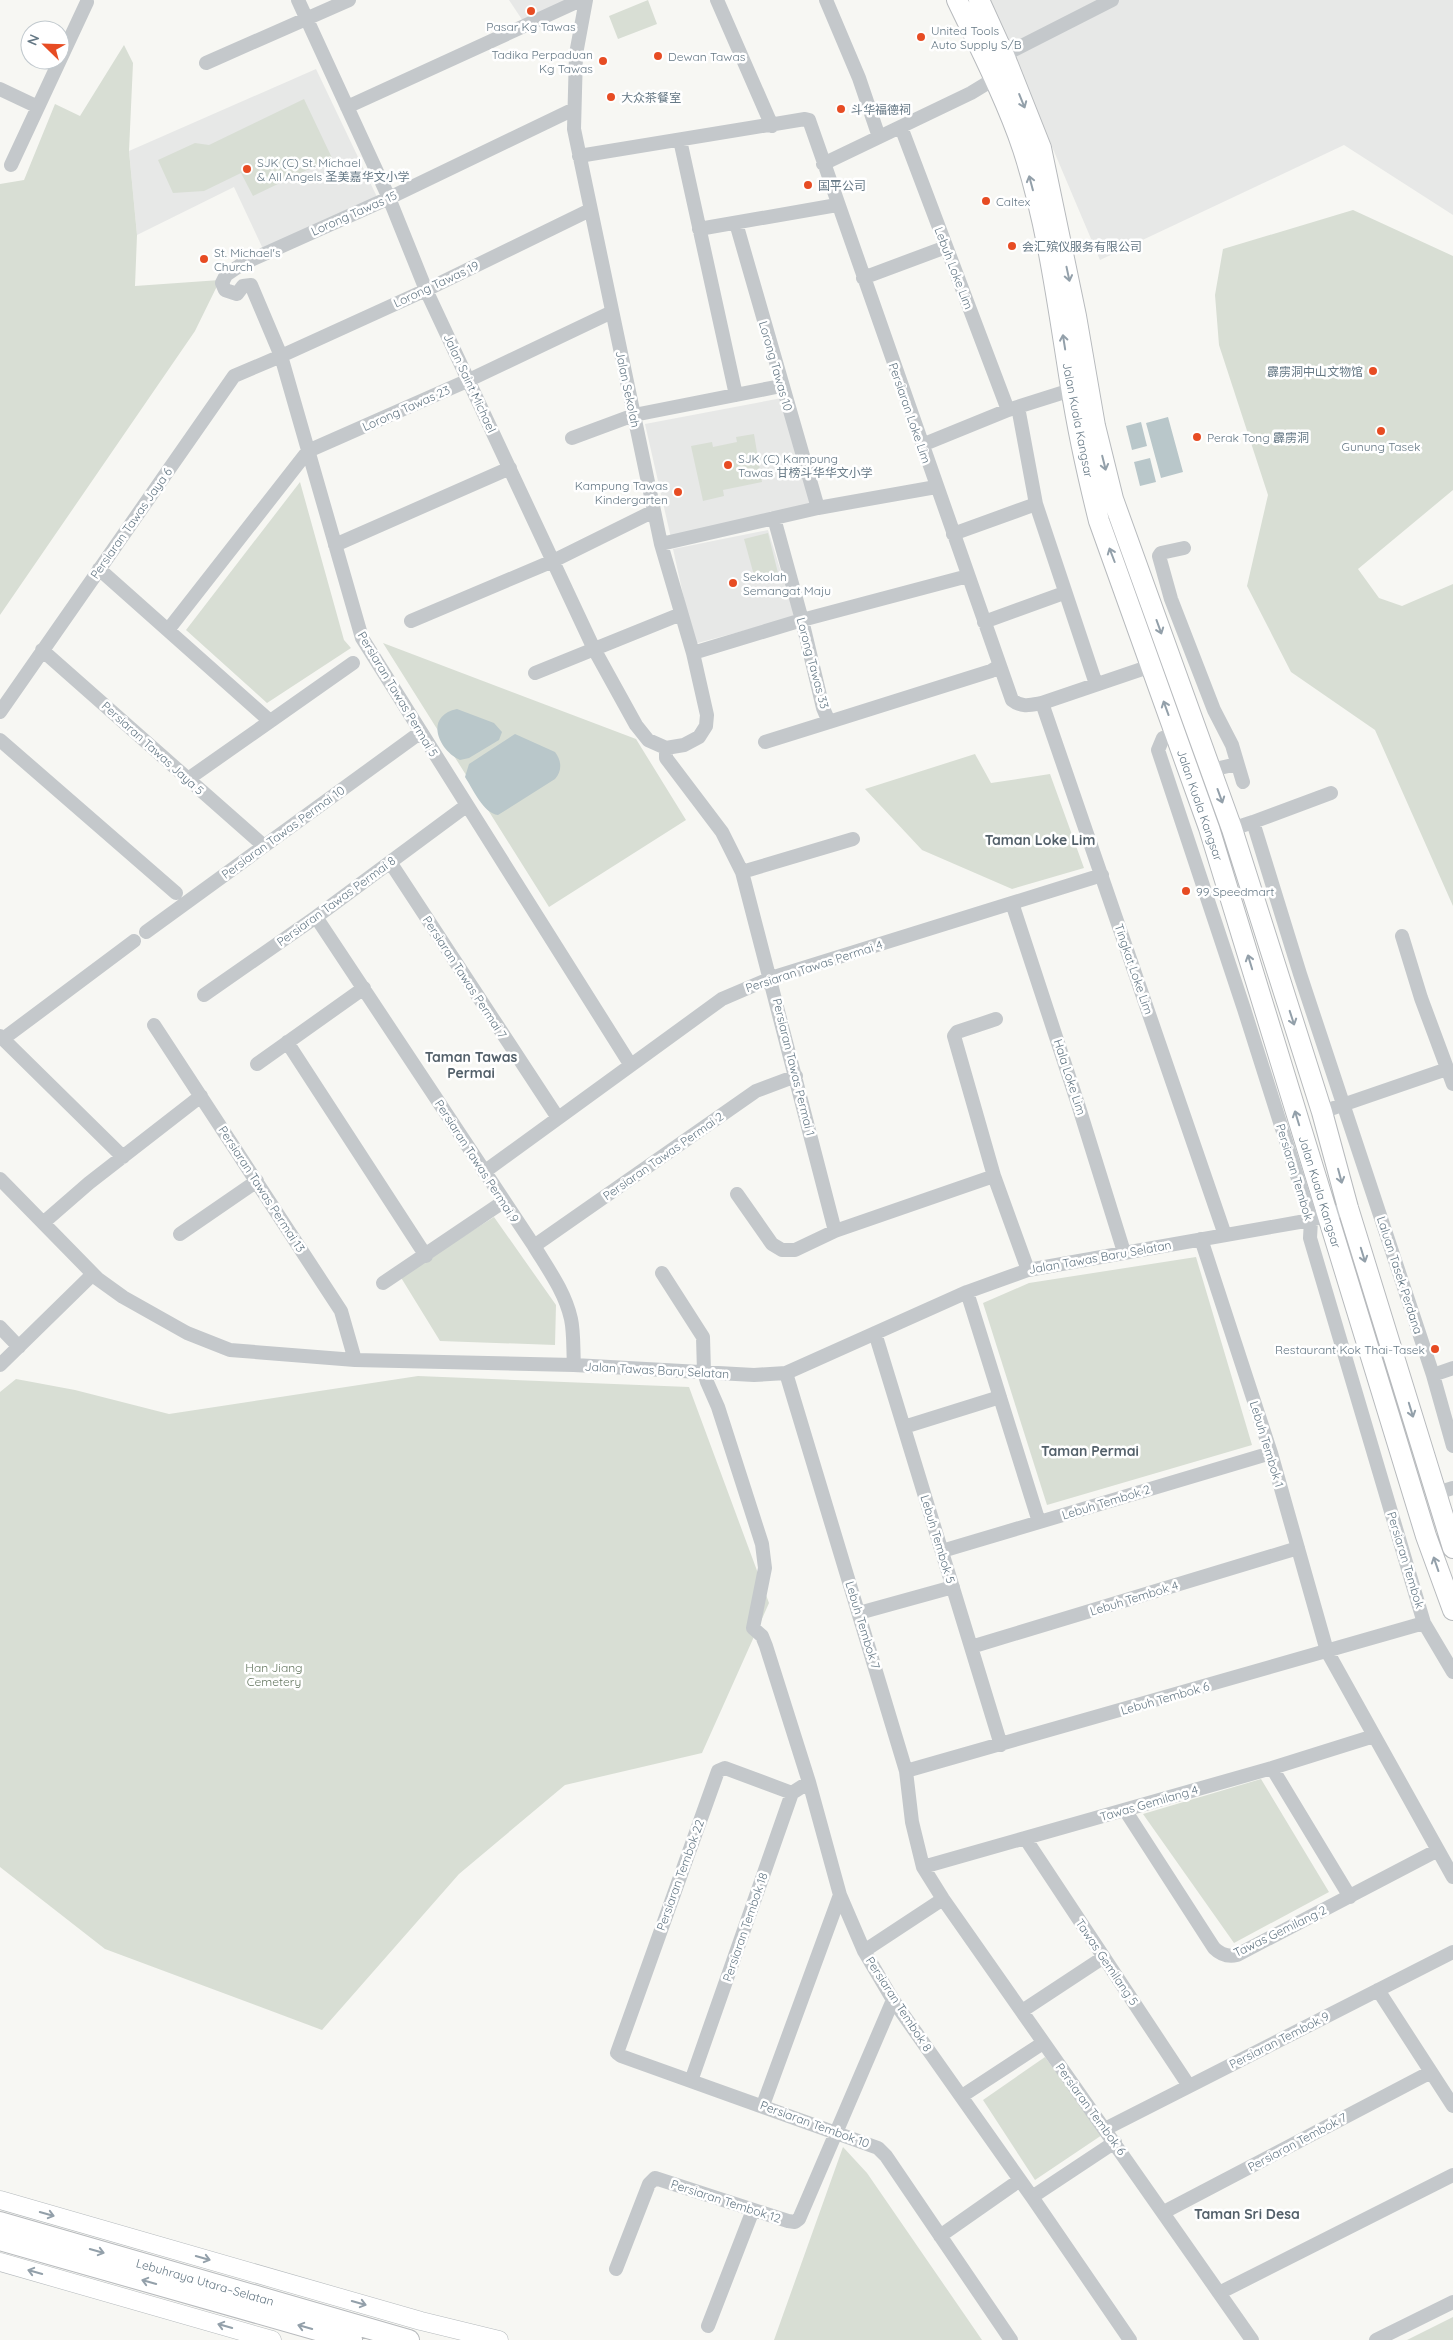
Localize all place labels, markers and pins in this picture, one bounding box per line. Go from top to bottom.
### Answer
marker: Pasar Kg Tawas [525,5,537,17]
place label: Pasar Kg Tawas [486,19,576,34]
place label: United Tools Auto Supply S/B [931,23,1022,52]
marker: United Tools Auto Supply S/B [915,31,927,43]
place label: Tadika Perpaduan Kg Tawas [491,47,593,76]
place label: Dewan Tawas [668,49,746,64]
marker: Dewan Tawas [652,50,664,62]
marker: Tadika Perpaduan Kg Tawas [597,55,609,67]
place label: 大众茶餐室 [621,90,681,105]
marker: 大众茶餐室 [605,91,617,103]
place label: 斗华福德祠 [851,102,911,117]
marker: 斗华福德祠 [835,103,847,115]
place label: SJK (C) St. Michael & All Angels 圣美嘉华文小学 [257,155,409,184]
marker: SJK (C) St. Michael & All Angels 圣美嘉华文小学 [241,163,253,175]
place label: 国平公司 [818,178,866,193]
marker: 国平公司 [802,179,814,191]
place label: Caltex [996,194,1031,209]
marker: Caltex [980,195,992,207]
place label: 会汇殡仪服务有限公司 [1022,239,1142,254]
marker: 会汇殡仪服务有限公司 [1006,240,1018,252]
place label: St. Michael's Church [214,245,281,274]
marker: St. Michael's Church [198,253,210,265]
place label: 霹雳洞中山文物馆 [1267,364,1363,379]
marker: 霹雳洞中山文物馆 [1367,365,1379,377]
marker: Gunung Tasek [1375,425,1387,437]
place label: Perak Tong 霹雳洞 [1207,430,1309,445]
marker: Perak Tong 霹雳洞 [1191,431,1203,443]
place label: Gunung Tasek [1342,439,1420,454]
place label: SJK (C) Kampung Tawas 甘榜斗华华文小学 [738,451,873,480]
marker: SJK (C) Kampung Tawas 甘榜斗华华文小学 [722,459,734,471]
place label: Kampung Tawas Kindergarten [575,478,668,507]
marker: Kampung Tawas Kindergarten [672,486,684,498]
place label: Sekolah Semangat Maju [743,569,831,598]
marker: Sekolah Semangat Maju [727,577,739,589]
place label: 99 Speedmart [1196,884,1274,899]
marker: 99 Speedmart [1180,885,1192,897]
place label: Restaurant Kok Thai-Tasek [1275,1342,1425,1357]
marker: Restaurant Kok Thai-Tasek [1429,1343,1441,1355]

